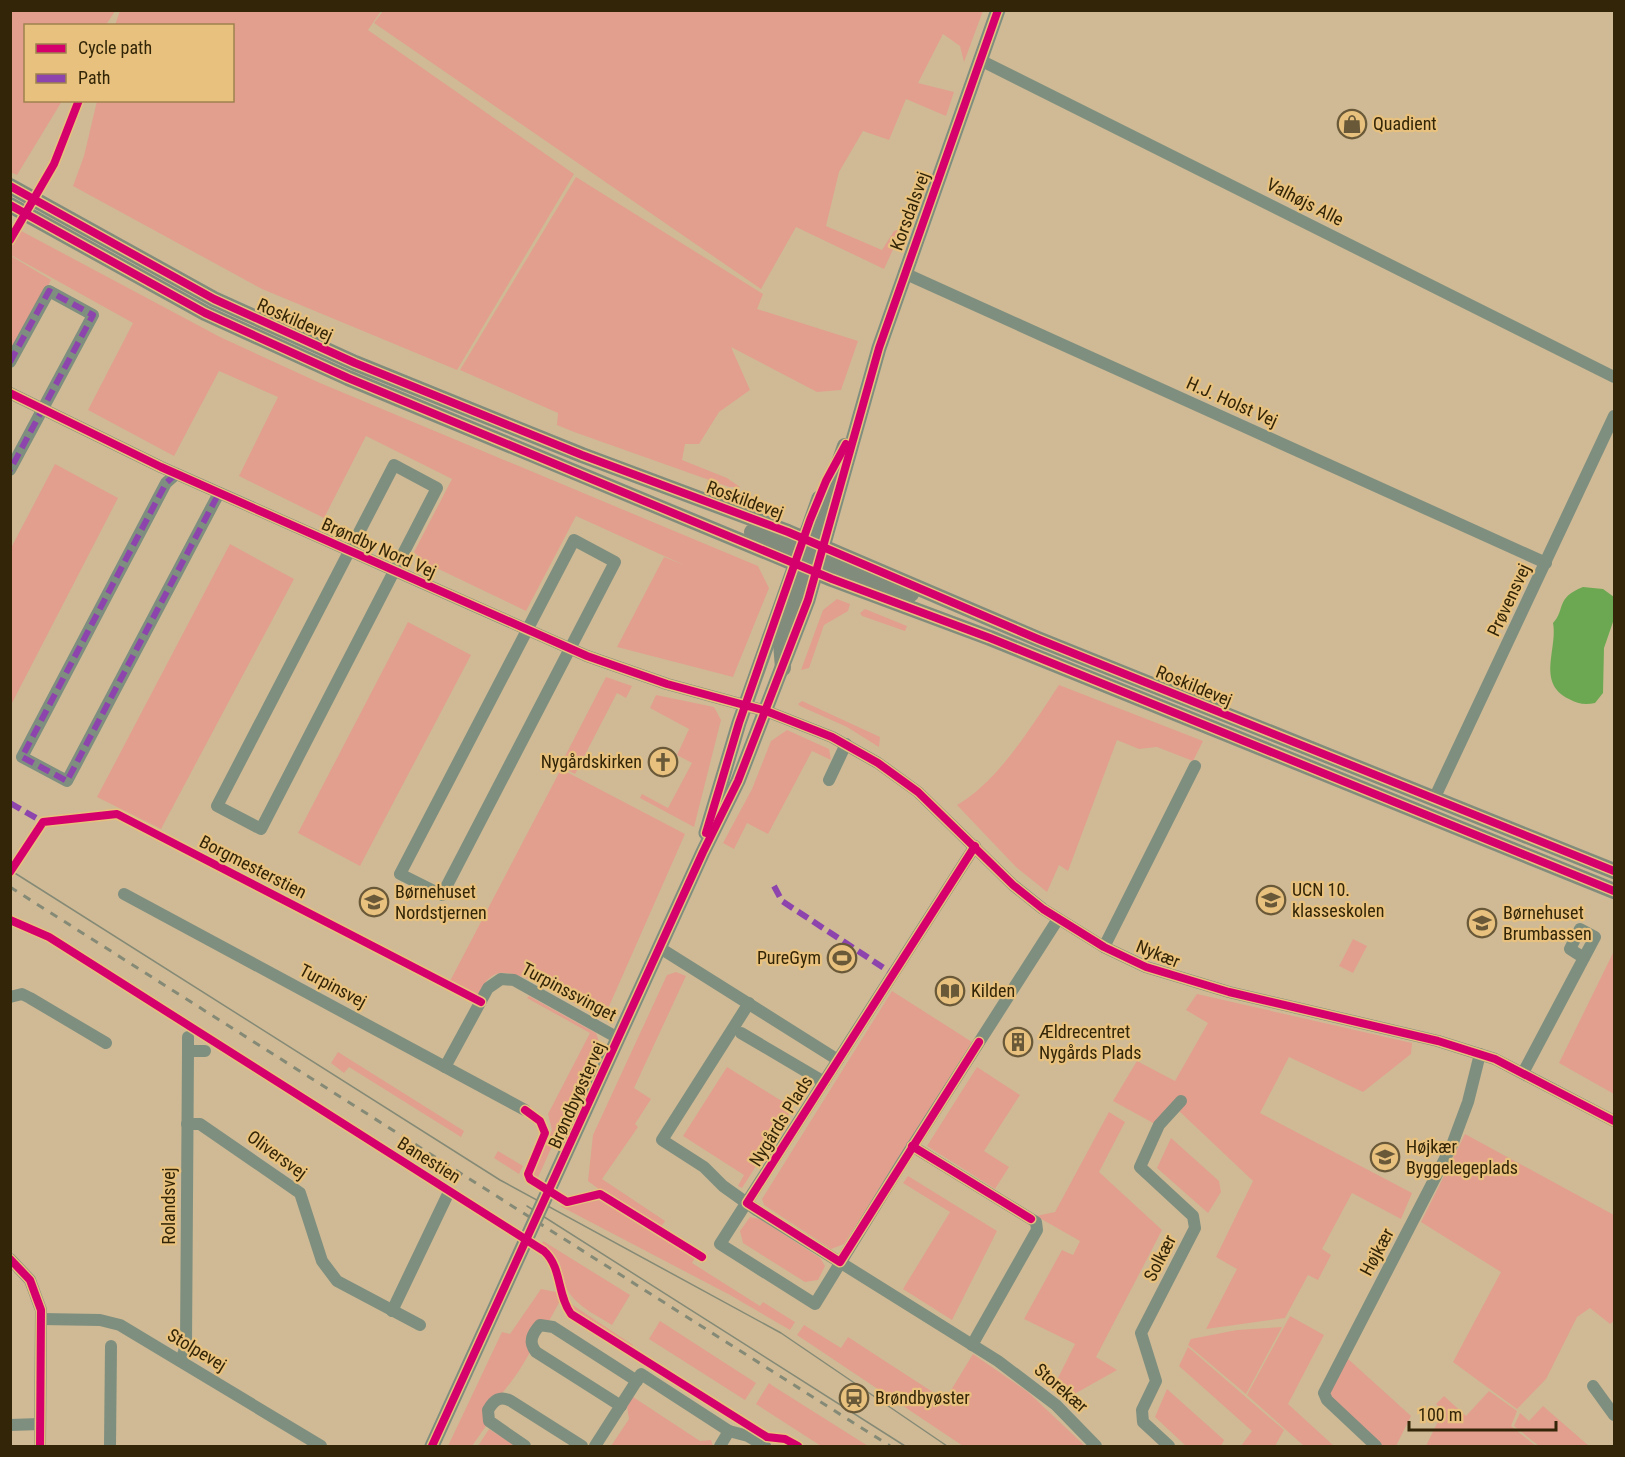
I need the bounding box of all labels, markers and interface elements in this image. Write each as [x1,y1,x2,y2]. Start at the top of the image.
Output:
legend [24,24,234,102]
text: Cycle path [78,37,152,58]
text: Path [78,67,111,88]
shop icon: Quadient [1336,108,1368,140]
place label: Quadient [1373,113,1437,134]
street label: Korsdalsvej [886,169,933,253]
street label: Valhøjs Alle [1263,173,1347,230]
street label: Roskildevej [254,294,336,346]
street label: H.J. Holst Vej [1183,372,1281,431]
street label: Roskildevej [704,476,787,523]
street label: Brøndby Nord Vej [319,513,440,582]
street label: Prøvensvej [1483,560,1534,639]
street label: Roskildevej [1153,661,1235,710]
church icon: Nygårdskirken [647,746,679,778]
place label: Nygårdskirken [541,751,642,772]
street label: Borgmesterstien [196,831,310,903]
place label: UCN 10. klasseskolen [1292,879,1384,921]
place label: Børnehuset Nordstjernen [395,881,487,923]
school or university icon: UCN 10. klasseskolen [1255,884,1287,916]
school or university icon: Børnehuset Nordstjernen [358,886,390,918]
place label: Børnehuset Brumbassen [1503,902,1592,944]
school or university icon: Børnehuset Brumbassen [1466,907,1498,939]
street label: Nykær [1133,935,1184,972]
sports icon: PureGym [826,942,858,974]
place label: PureGym [757,947,821,968]
street label: Turpinssvinget [518,958,620,1025]
street label: Turpinsvej [296,959,370,1012]
library icon: Kilden [934,975,966,1007]
place label: Kilden [971,980,1015,1001]
place label: Ældrecentret Nygårds Plads [1038,1021,1142,1063]
building icon: Ældrecentret Nygårds Plads [1002,1026,1034,1058]
street label: Brøndbyøstervej [544,1038,609,1152]
street label: Nygårds Plads [745,1072,817,1170]
street label: Oliversvej [243,1126,311,1183]
street label: Banestien [394,1132,465,1187]
place label: Højkær Byggelegeplads [1406,1136,1518,1178]
school or university icon: Højkær Byggelegeplads [1369,1141,1401,1173]
street label: Rolandsvej [158,1167,179,1245]
street label: Højkær [1355,1224,1398,1279]
street label: Solkær [1139,1231,1180,1284]
street label: Stolpevej [164,1324,230,1375]
street label: Storekær [1030,1359,1093,1417]
station icon: Brøndbyøster [838,1382,870,1414]
place label: Brøndbyøster [875,1387,970,1408]
scale bar [1409,1394,1556,1432]
text: 100 m [1418,1404,1462,1425]

